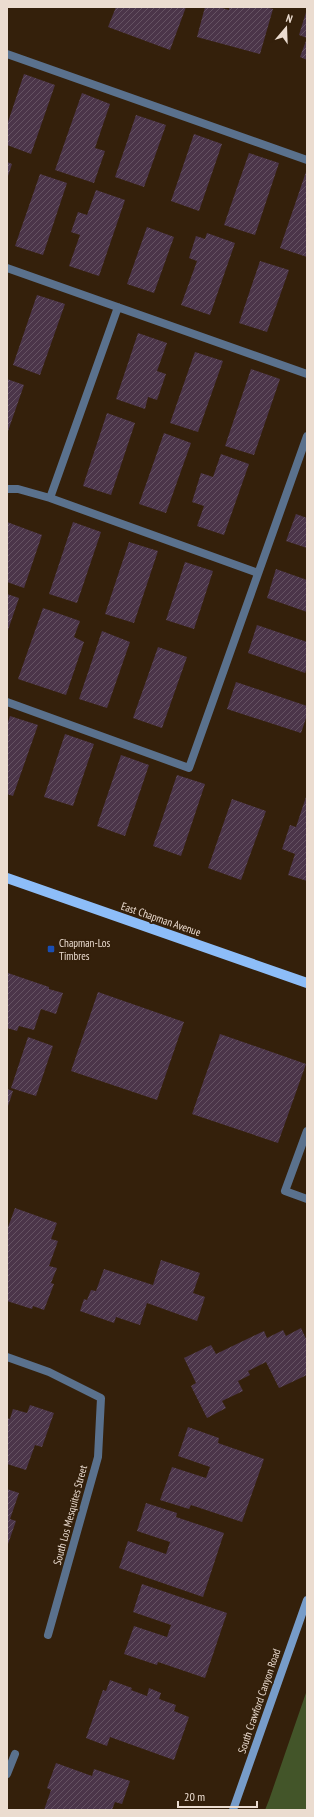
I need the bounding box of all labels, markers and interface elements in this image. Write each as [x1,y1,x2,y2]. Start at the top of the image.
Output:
north arrow [266,8,306,48]
text: N [284,11,294,26]
street label: East Chapman Avenue [119,899,203,939]
place label: Chapman-Los Timbres [59,936,110,963]
marker: Chapman-Los Timbres [46,944,56,954]
street label: South Los Mesquites Street [50,1464,90,1566]
street label: South Crawford Canyon Road [235,1647,284,1755]
scale bar [178,1783,257,1809]
text: 20 m [184,1789,205,1804]

